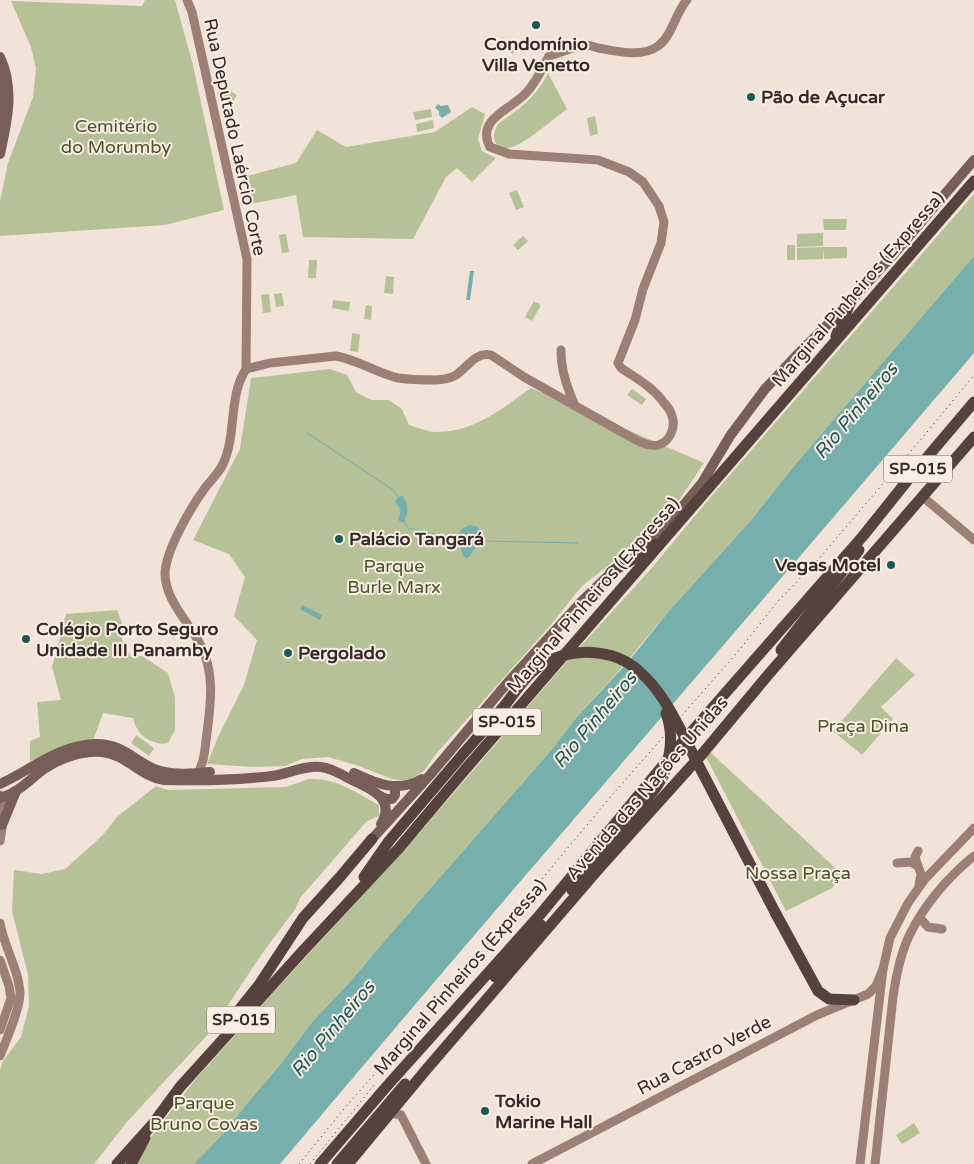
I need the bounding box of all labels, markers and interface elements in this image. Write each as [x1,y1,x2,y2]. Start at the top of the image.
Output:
street label: Rua Deputado Laércio Corte [199,16,271,258]
marker: Condomínio Villa Venetto [530,19,542,31]
place label: Condomínio Villa Venetto [482,33,590,76]
place label: Pão de Açucar [761,86,886,108]
marker: Pão de Açucar [745,91,757,103]
park label: Cemitério do Morumby [61,115,172,158]
street label: Marginal Pinheiros (Expressa) [767,187,949,391]
water label: Rio Pinheiros [810,357,904,463]
road number: SP-015 [884,456,952,482]
street label: Marginal Pinheiros (Expressa) [502,493,684,697]
place label: Palácio Tangará [349,528,484,550]
marker: Palácio Tangará [333,533,345,545]
place label: Vegas Motel [775,554,881,576]
park label: Parque Burle Marx [347,555,441,598]
marker: Vegas Motel [885,559,897,571]
place label: Colégio Porto Seguro Unidade III Panamby [36,618,219,661]
marker: Colégio Porto Seguro Unidade III Panamby [20,633,32,645]
place label: Pergolado [298,642,386,664]
marker: Pergolado [282,647,294,659]
water label: Rio Pinheiros [549,666,643,772]
street label: Avenida das Nações Unidas [561,692,733,884]
road number: SP-015 [473,709,541,736]
park label: Praça Dina [817,715,909,737]
park label: Nossa Praça [745,862,851,884]
street label: Marginal Pinheiros (Expressa) [369,875,551,1079]
water label: Rio Pinheiros [287,975,381,1081]
road number: SP-015 [207,1006,275,1034]
street label: Rua Castro Verde [633,1010,775,1100]
place label: Tokio Marine Hall [494,1090,592,1133]
park label: Parque Bruno Covas [150,1092,258,1135]
marker: Tokio Marine Hall [479,1105,491,1117]

